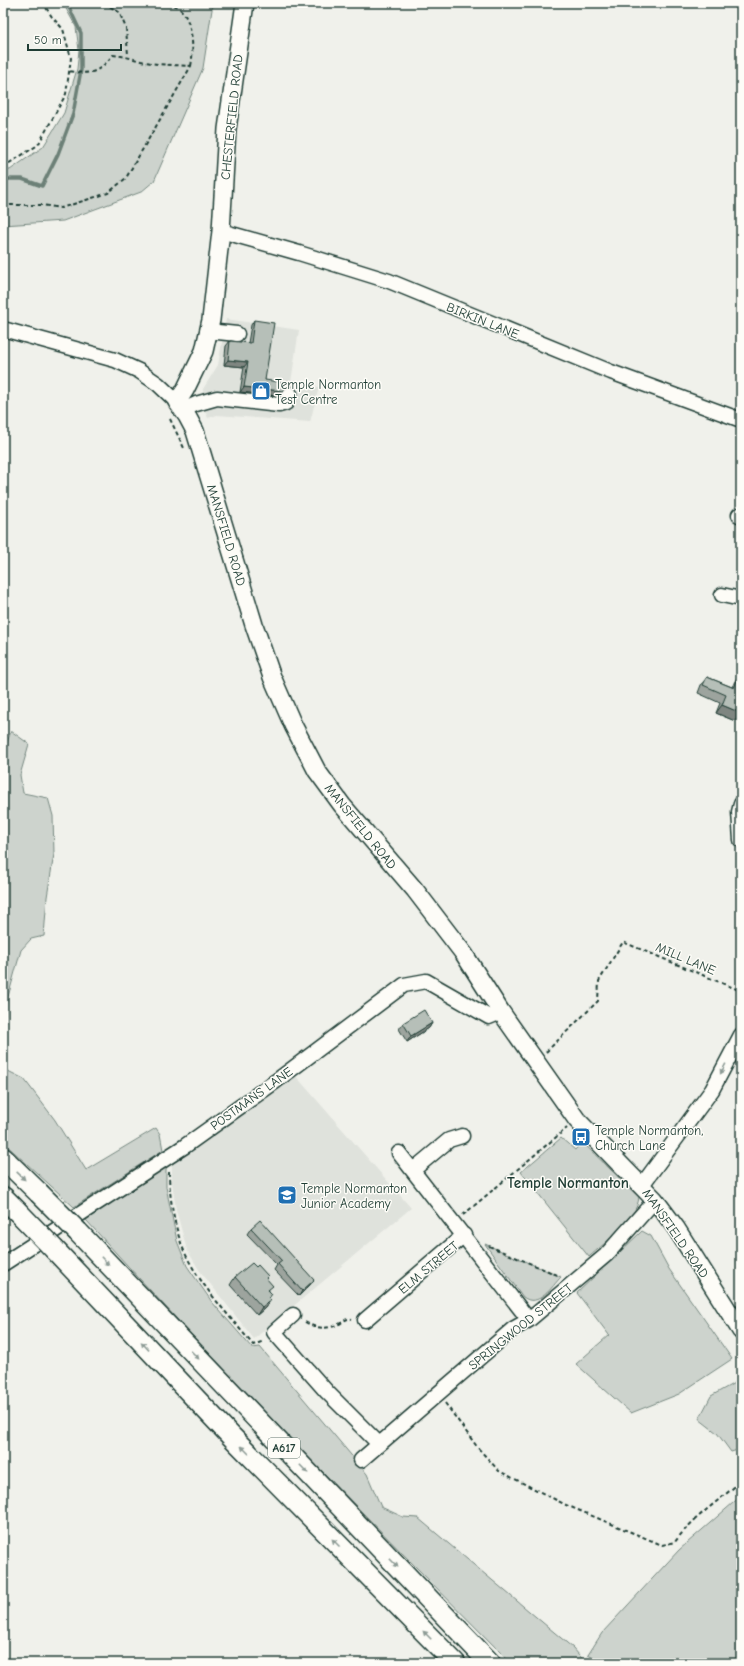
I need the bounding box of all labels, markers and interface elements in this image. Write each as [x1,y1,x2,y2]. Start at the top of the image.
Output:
scale bar [28,26,121,52]
text: 50 m [34,33,62,47]
street label: CHESTERFIELD ROAD [217,54,246,181]
street label: BIRKIN LANE [444,299,521,342]
place label: Temple Normanton Test Centre [275,377,381,407]
shop icon: Temple Normanton Test Centre [250,380,272,402]
street label: MANSFIELD ROAD [204,483,249,588]
street label: MANSFIELD ROAD [322,781,400,872]
street label: MILL LANE [654,939,718,978]
one-way arrow [719,1063,726,1075]
street label: POSTMANS LANE [207,1064,295,1133]
place label: Temple Normanton, Church Lane [595,1123,703,1153]
bus stop icon: Temple Normanton, Church Lane [570,1126,592,1148]
one-way arrow [16,1171,26,1181]
district label: Temple Normanton [507,1174,629,1192]
place label: Temple Normanton Junior Academy [301,1181,407,1211]
school or university icon: Temple Normanton Junior Academy [276,1184,298,1206]
street label: MANSFIELD ROAD [639,1186,712,1281]
street label: ELM STREET [395,1238,462,1297]
one-way arrow [100,1256,110,1266]
street label: SPRINGWOOD STREET [465,1280,575,1373]
one-way arrow [141,1341,150,1351]
one-way arrow [190,1350,199,1360]
road number: A617 [268,1438,300,1458]
one-way arrow [240,1445,250,1455]
one-way arrow [299,1464,309,1474]
one-way arrow [331,1538,341,1548]
one-way arrow [389,1558,399,1568]
one-way arrow [422,1630,432,1640]

